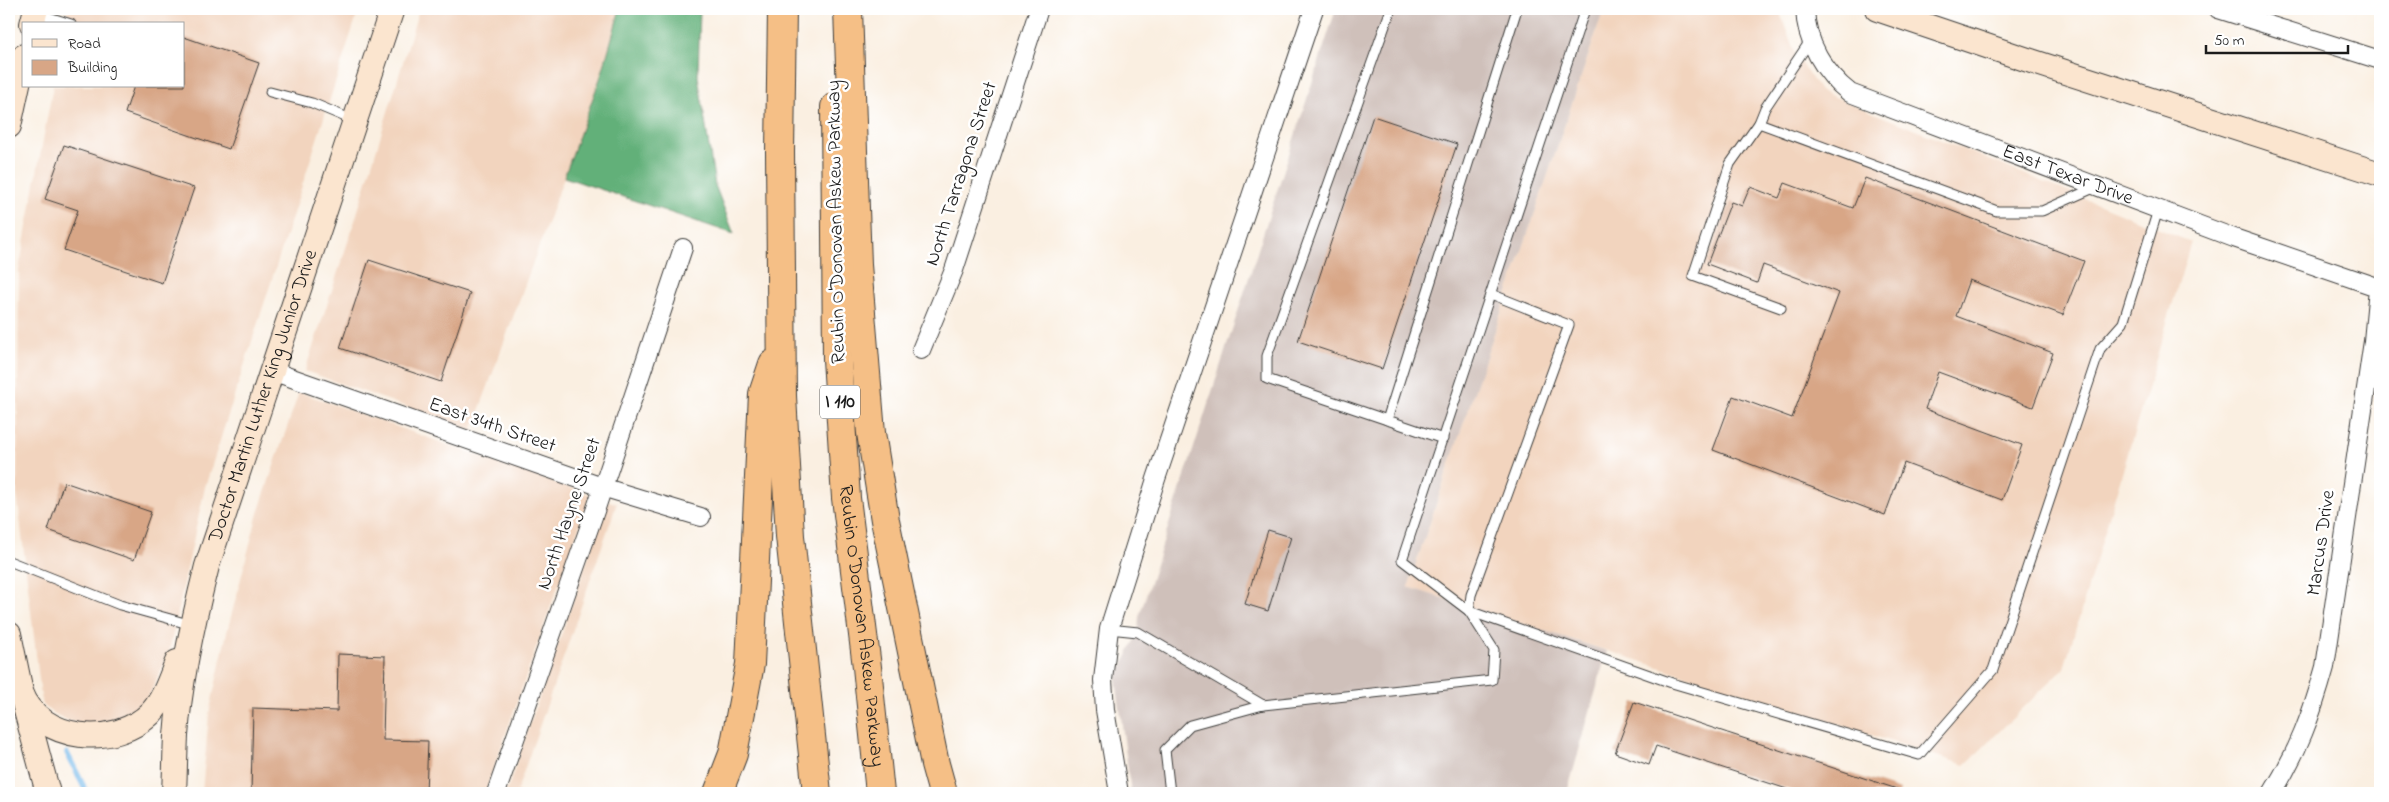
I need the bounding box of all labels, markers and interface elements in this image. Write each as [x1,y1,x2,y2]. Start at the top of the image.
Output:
legend [22,22,185,88]
scale bar [2206,22,2349,54]
text: 50 m [2214,30,2245,52]
text: Road [68,33,101,55]
text: Building [67,57,117,80]
street label: North Tarragona Street [919,78,1007,270]
street label: Reubin O'Donovan Askew Parkway [820,80,854,364]
street label: East Texar Drive [1998,137,2137,213]
street label: Doctor Martin Luther King Junior Drive [201,246,326,547]
road number: I 110 [820,386,860,418]
street label: East 34th Street [424,391,560,461]
street label: North Hayne Street [530,434,610,594]
street label: Reubin O'Donovan Askew Parkway [831,484,892,768]
street label: Marcus Drive [2300,488,2344,598]

